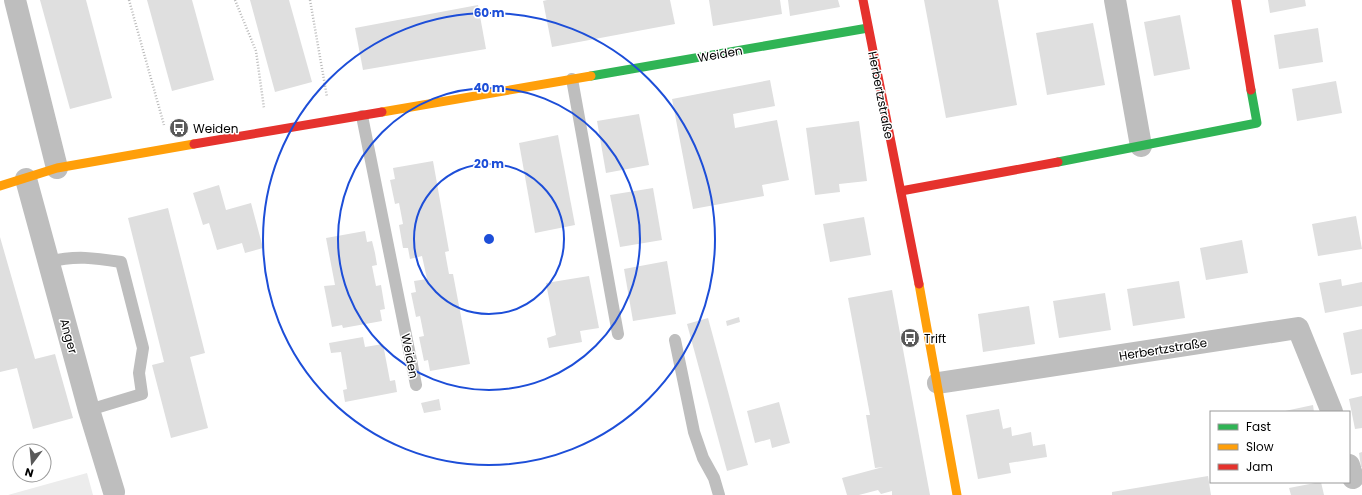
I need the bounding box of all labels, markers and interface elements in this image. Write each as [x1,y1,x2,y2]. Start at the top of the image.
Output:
text: 60 m [474,4,505,21]
street label: Weiden [696,42,744,66]
street label: Herbertzstraße [864,50,898,140]
text: 40 m [473,79,505,96]
bus stop icon: Weiden [168,117,190,139]
place label: Weiden [193,120,238,137]
text: 20 m [474,155,504,172]
centre of rings [482,232,496,246]
street label: Anger [56,317,82,356]
bus stop icon: Trift [899,327,921,349]
place label: Trift [924,330,946,347]
street label: Weiden [397,332,423,380]
street label: Herbertzstraße [1118,334,1208,364]
legend [1210,411,1350,483]
text: Fast [1246,418,1271,435]
text: Slow [1246,438,1274,455]
north arrow [12,443,52,483]
text: Jam [1246,458,1273,475]
text: N [23,464,35,481]

